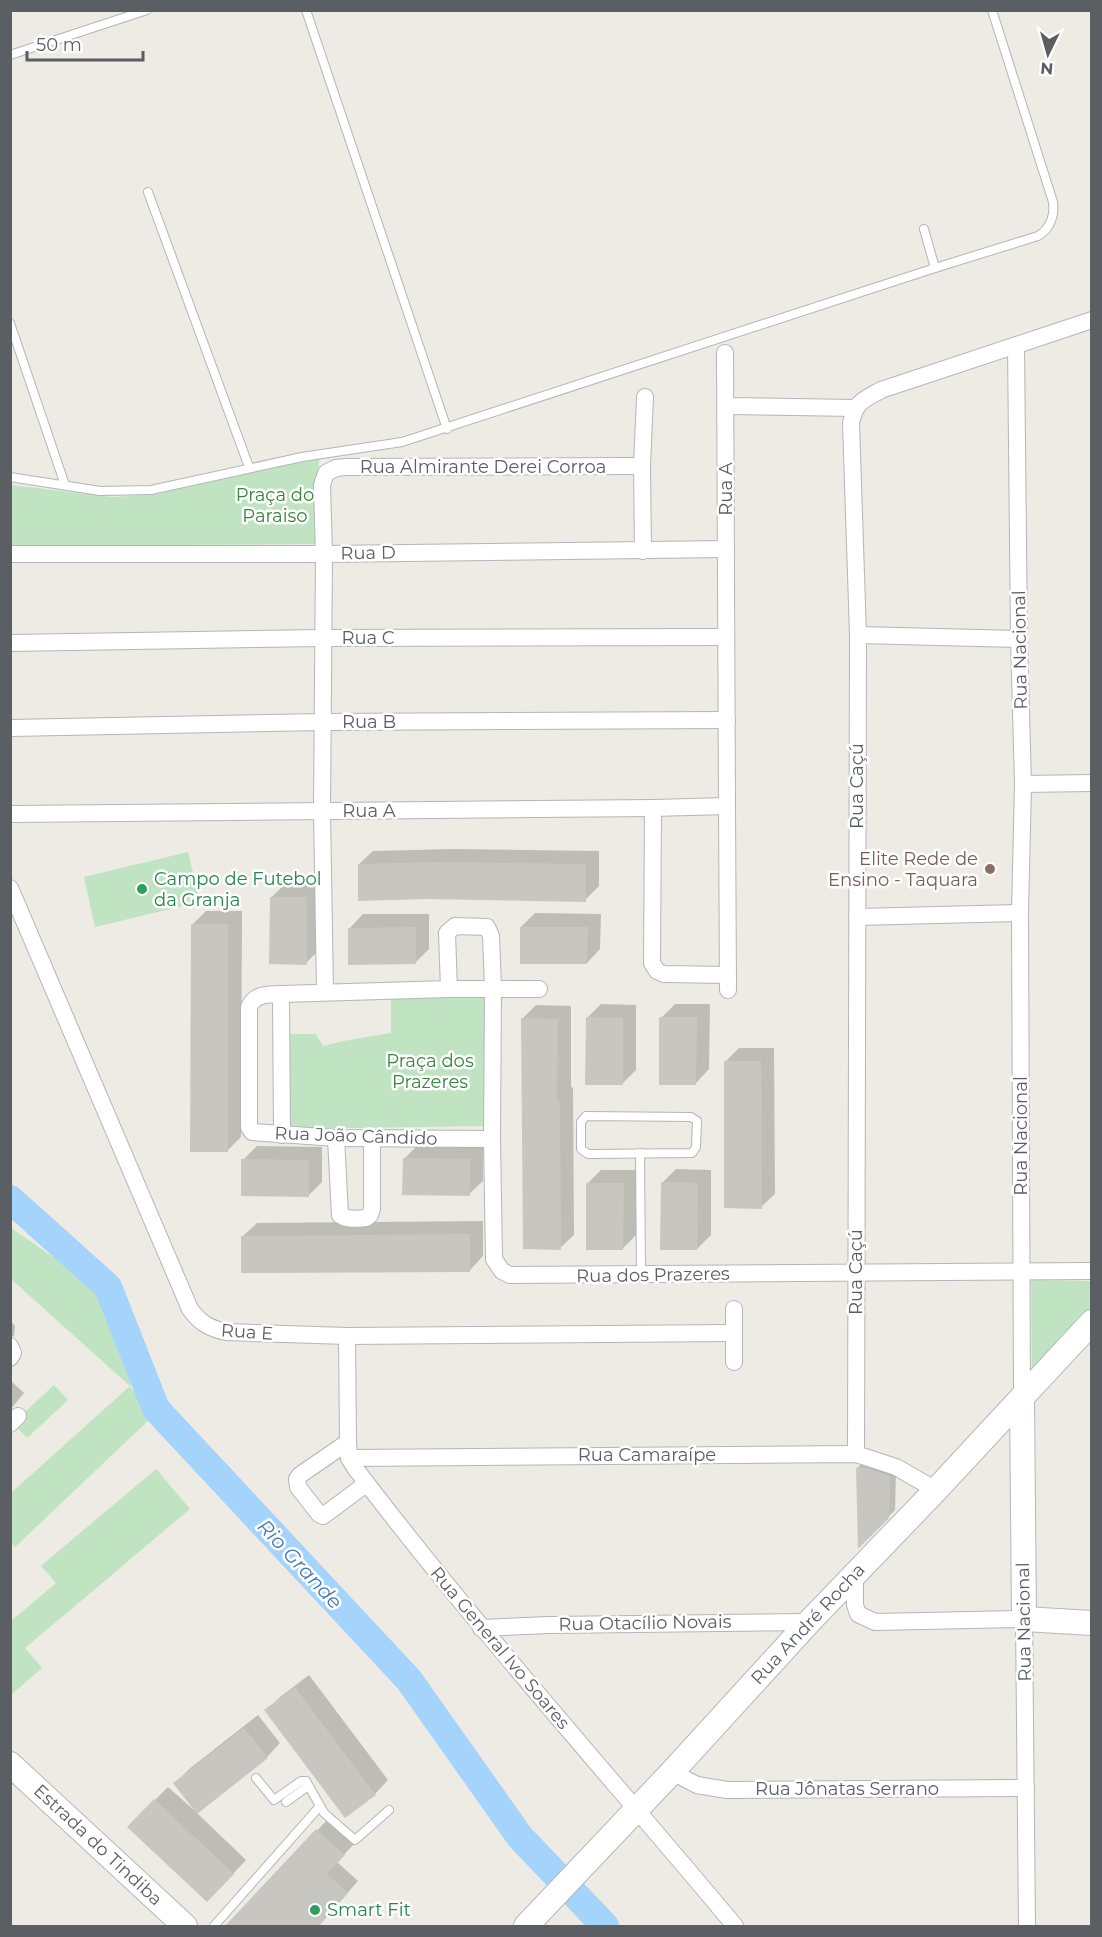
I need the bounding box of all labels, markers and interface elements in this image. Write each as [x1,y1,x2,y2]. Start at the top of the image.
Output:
scale bar [27,24,142,62]
north arrow [1018,24,1078,84]
text: 50 m [36,34,82,56]
text: N [1039,58,1054,78]
street label: Rua Almirante Derei Corroa [360,456,606,478]
street label: Rua A [715,462,737,516]
park label: Praça do Paraiso [236,484,314,527]
street label: Rua D [340,542,396,564]
street label: Rua Nacional [1008,590,1032,710]
street label: Rua C [341,627,395,649]
street label: Rua B [342,711,396,733]
street label: Rua Caçú [846,743,868,829]
street label: Rua A [342,800,396,822]
place label: Elite Rede de Ensino - Taquara [828,848,978,891]
marker: Elite Rede de Ensino - Taquara [983,862,997,876]
place label: Campo de Futebol da Granja [154,868,322,911]
marker: Campo de Futebol da Granja [135,882,149,896]
park label: Praça dos Prazeres [386,1050,474,1093]
street label: Rua Nacional [1010,1076,1032,1196]
street label: Rua João Cândido [274,1122,438,1150]
street label: Rua Caçú [845,1229,867,1315]
street label: Rua dos Prazeres [576,1263,730,1287]
street label: Rua E [220,1319,274,1345]
street label: Rua Camaraípe [578,1444,716,1466]
water label: Rio Grande [252,1514,348,1614]
street label: Rua André Rocha [746,1559,870,1689]
street label: Rua General Ivo Soares [426,1562,575,1734]
street label: Rua Nacional [1012,1562,1036,1682]
street label: Rua Otacílio Novais [558,1610,732,1636]
street label: Rua Jônatas Serrano [755,1778,939,1800]
street label: Estrada do Tindiba [29,1780,167,1910]
place label: Smart Fit [327,1899,411,1921]
marker: Smart Fit [308,1903,322,1917]

